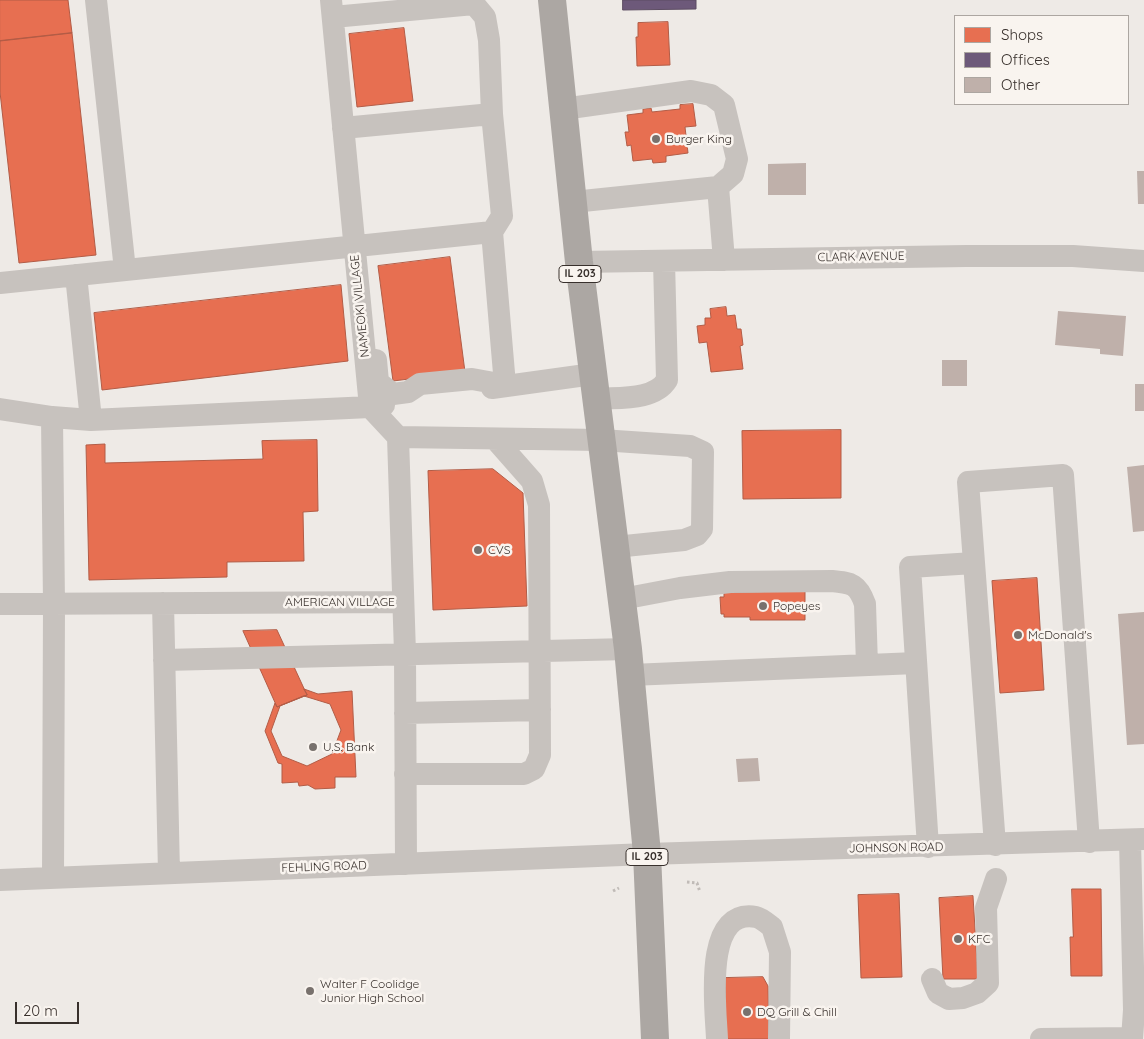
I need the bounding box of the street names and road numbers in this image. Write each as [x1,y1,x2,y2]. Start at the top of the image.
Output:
street label: CLARK AVENUE [817,249,905,265]
street label: NAMEOKI VILLAGE [347,254,373,358]
road number: IL 203 [559,266,601,282]
street label: AMERICAN VILLAGE [285,595,395,609]
street label: JOHNSON ROAD [848,840,944,856]
road number: IL 203 [626,849,668,866]
street label: FEHLING ROAD [281,858,367,876]

